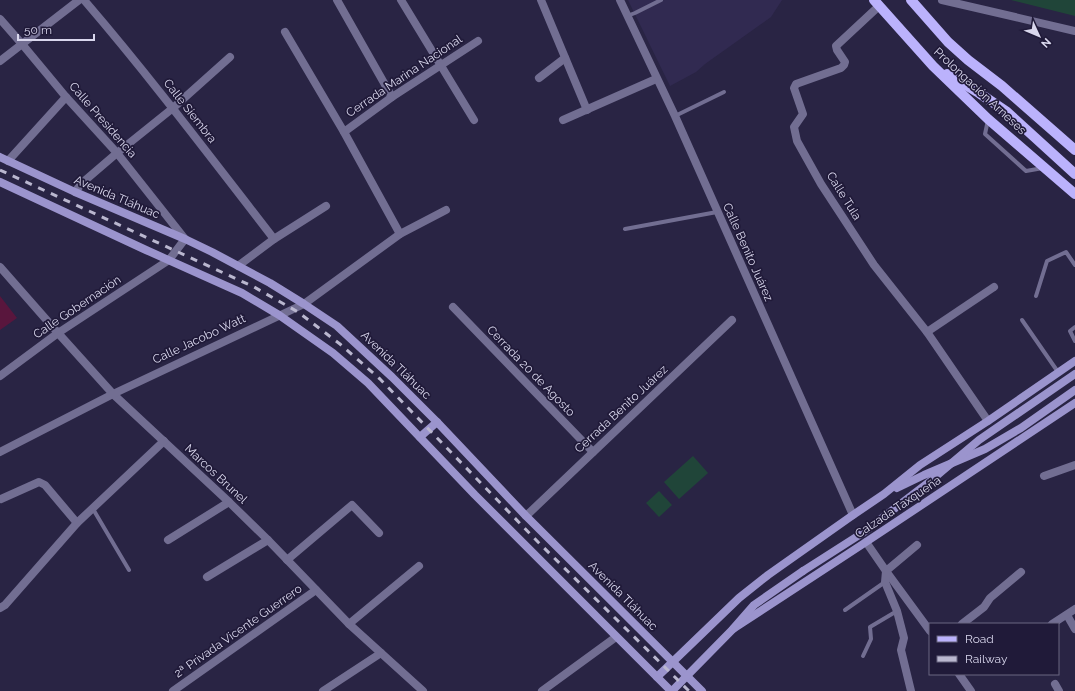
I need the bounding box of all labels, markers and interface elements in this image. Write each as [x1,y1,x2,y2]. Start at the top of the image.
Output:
scale bar [18,16,94,42]
north arrow [1019,16,1059,56]
text: 50 m [24,23,52,37]
street label: Cerrada Marina Nacional [343,32,465,120]
text: N [1038,35,1053,50]
street label: Prolongación Arneses [931,45,1029,138]
street label: Calle Siembra [161,76,219,146]
street label: Calle Presidencia [66,79,140,161]
street label: Calle Tula [824,169,864,223]
street label: Avenida Tláhuac [72,173,162,222]
street label: Calle Benito Juárez [720,201,776,303]
street label: Calle Gobernación [31,272,123,342]
street label: Calle Jacobo Watt [150,311,248,367]
street label: Cerrada 20 de Agosto [484,323,578,419]
street label: Avenida Tláhuac [358,328,434,402]
street label: Cerrada Benito Juárez [572,362,670,456]
street label: Marcos Brunel [182,442,251,507]
street label: Calzada Taxqueña [852,473,944,541]
street label: Avenida Tláhuac [586,559,661,634]
street label: 2ª Privada Vicente Guerrero [171,581,305,681]
legend [929,623,1059,675]
text: Road [965,632,994,646]
text: Railway [965,652,1008,666]

